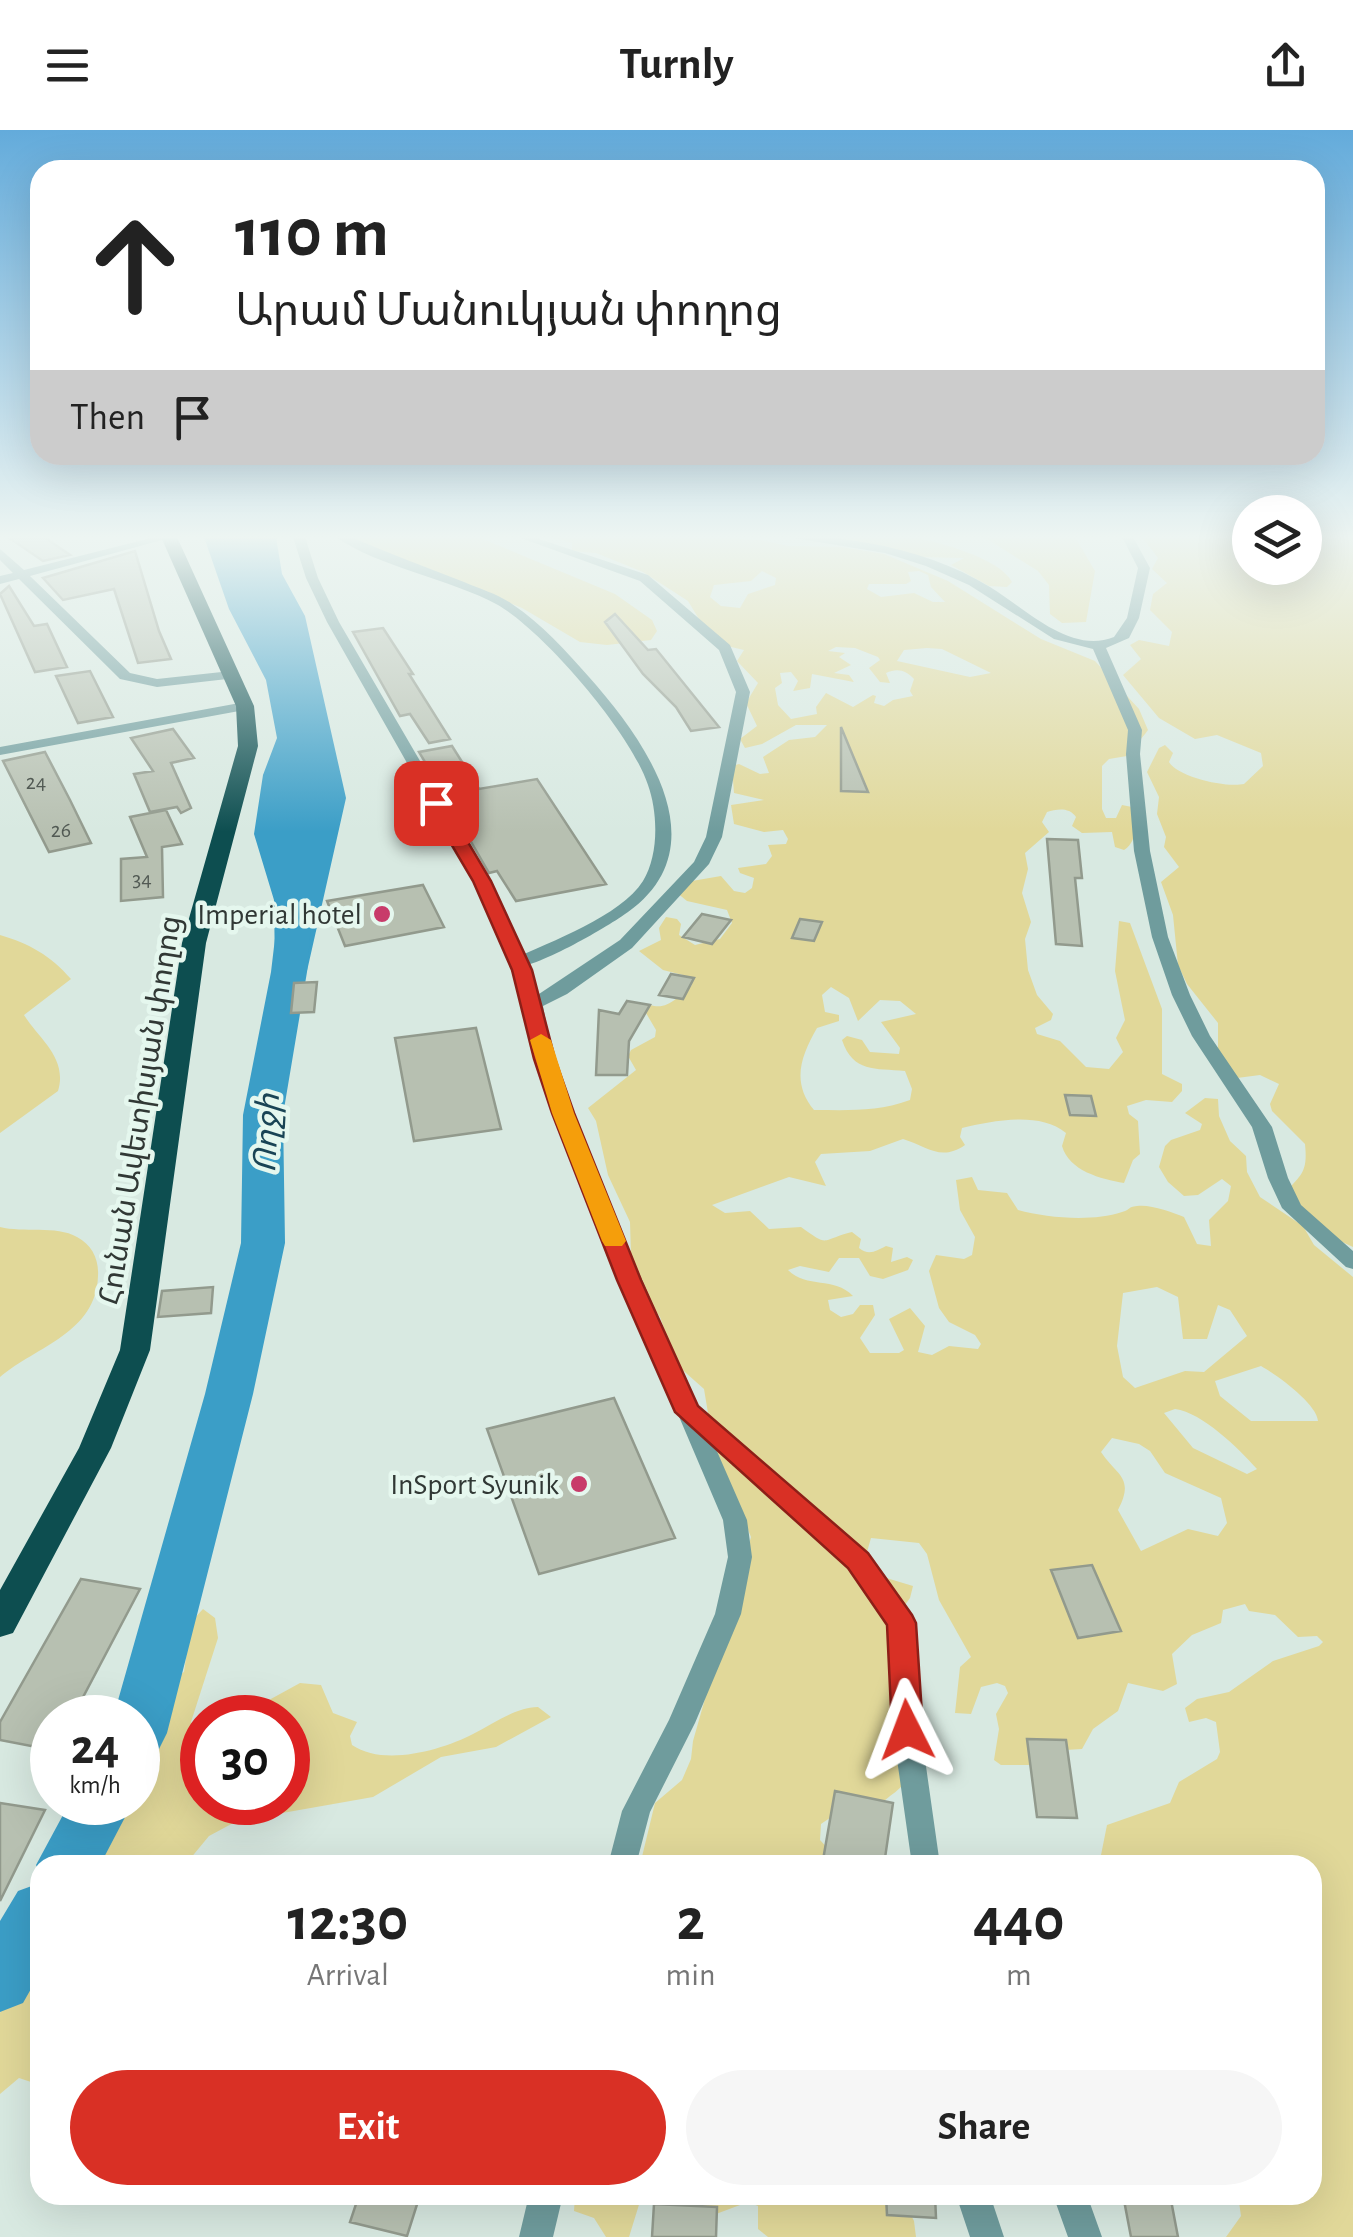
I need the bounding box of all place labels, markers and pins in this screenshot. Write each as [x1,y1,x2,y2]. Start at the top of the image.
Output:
pin [394,761,479,846]
place label: Imperial hotel [197,900,362,930]
marker: Imperial hotel [371,903,393,925]
place label: InSport Syunik [390,1470,559,1500]
marker: InSport Syunik [568,1473,590,1495]

